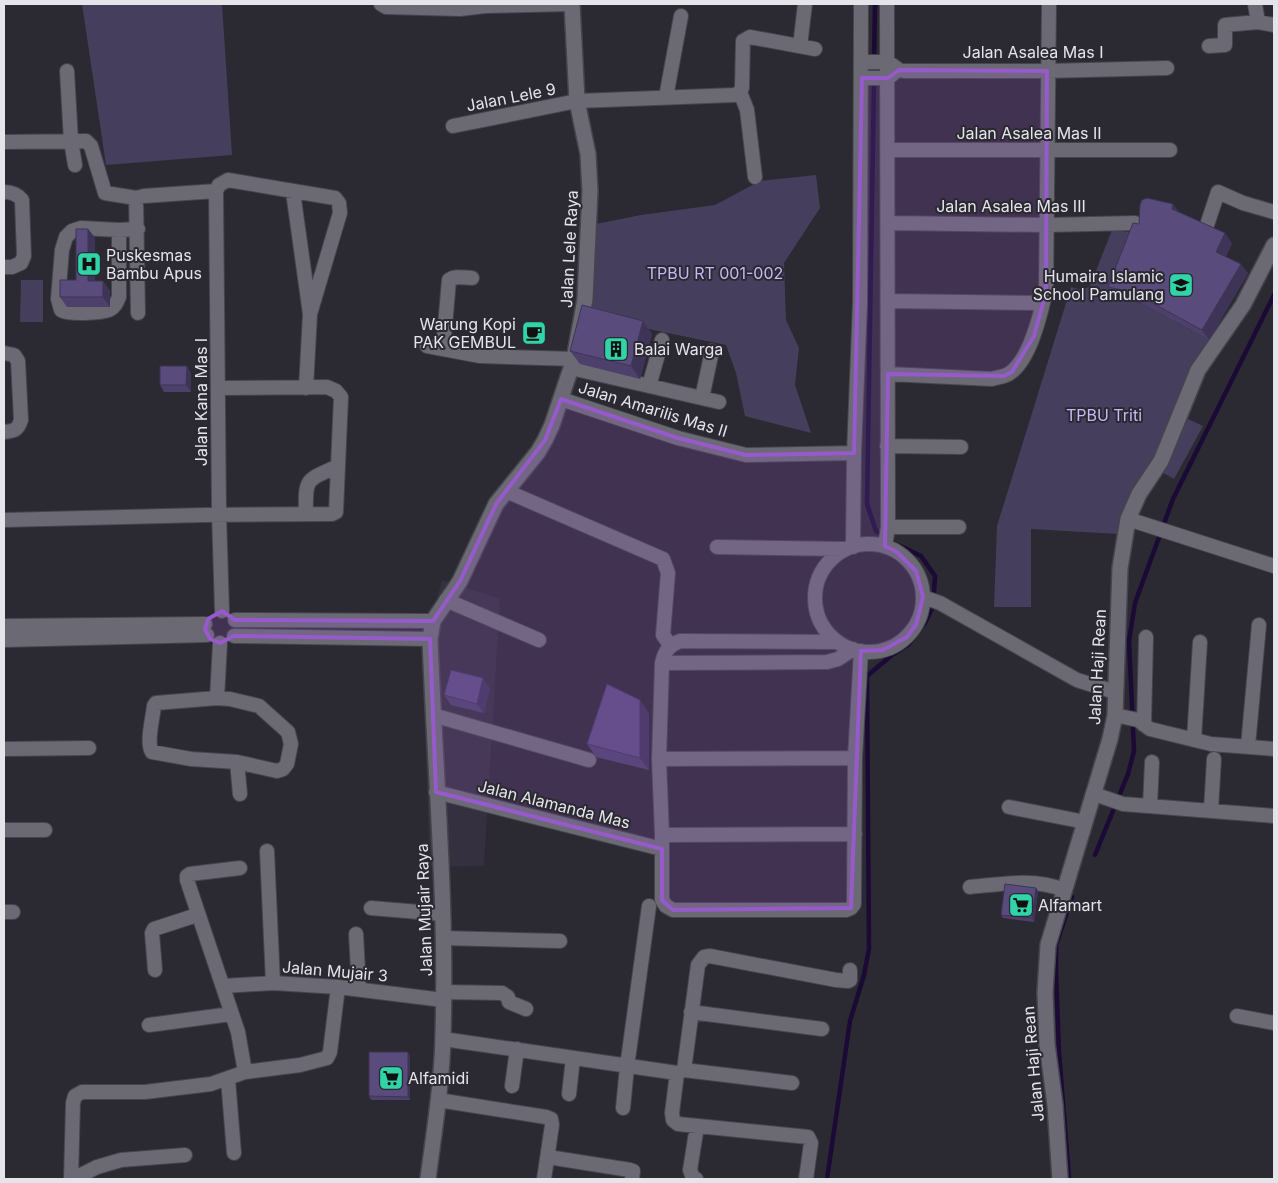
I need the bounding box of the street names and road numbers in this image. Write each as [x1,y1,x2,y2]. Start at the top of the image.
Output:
street label: Jalan Asalea Mas I [963,42,1103,62]
street label: Jalan Lele 9 [464,79,558,115]
street label: Jalan Asalea Mas II [956,123,1102,143]
street label: Jalan Lele Raya [556,190,582,308]
street label: Jalan Asalea Mas III [936,196,1086,216]
street label: Jalan Kana Mas I [191,338,211,466]
street label: Jalan Amarilis Mas II [576,377,730,441]
street label: Jalan Haji Rean [1084,609,1110,725]
street label: Jalan Alamanda Mas [476,775,632,833]
street label: Jalan Mujair Raya [412,843,436,977]
street label: Jalan Mujair 3 [281,956,389,986]
street label: Jalan Haji Rean [1018,1005,1048,1123]

